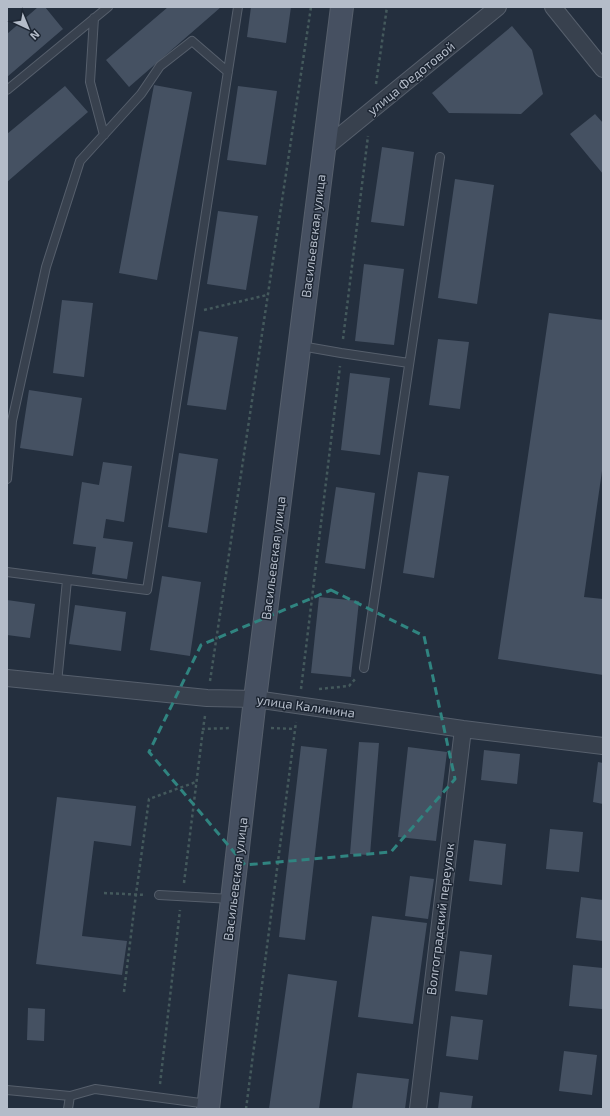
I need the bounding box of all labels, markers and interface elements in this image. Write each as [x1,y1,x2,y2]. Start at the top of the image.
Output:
north arrow [8,8,48,48]
text: N [28,28,43,43]
street label: улица Федотовой [364,38,458,118]
street label: Васильевская улица [297,173,329,299]
street label: Васильевская улица [257,495,289,621]
street label: улица Калинина [256,691,356,721]
street label: Васильевская улица [219,816,251,942]
street label: Волгоградский переулок [423,842,457,996]

